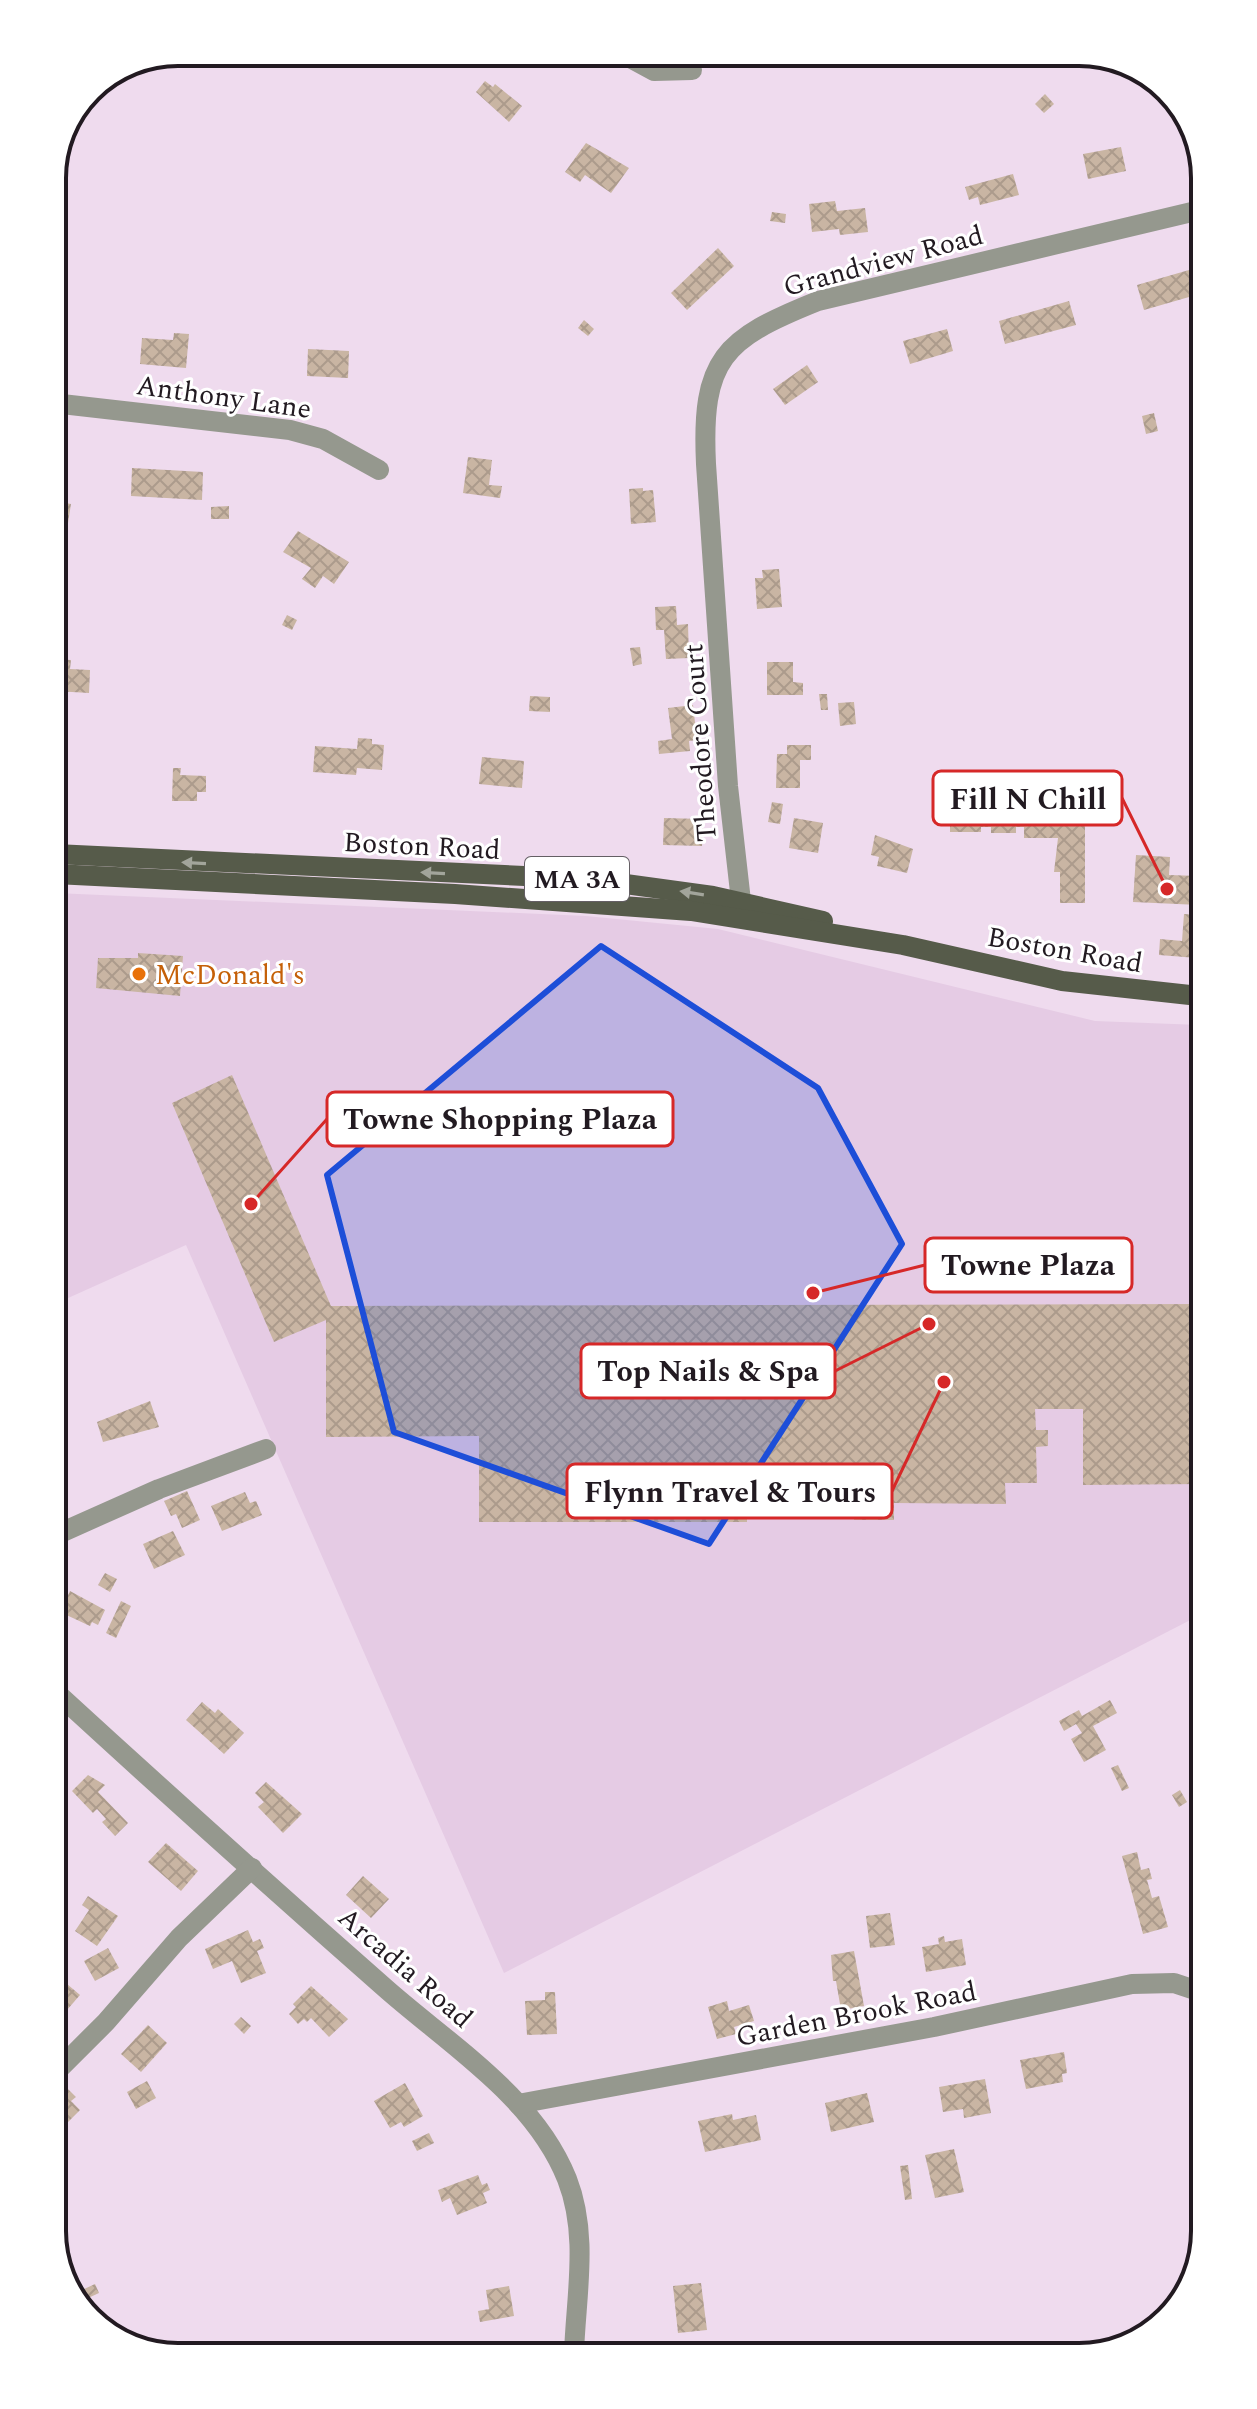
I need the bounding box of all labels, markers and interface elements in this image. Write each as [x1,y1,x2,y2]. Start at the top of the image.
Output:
street label: Grandview Road [779,214,988,309]
street label: Anthony Lane [133,364,314,431]
street label: Theodore Court [672,642,729,843]
callout: Fill N Chill [933,771,1122,825]
text: Fill N Chill [949,777,1107,823]
street label: Boston Road [342,821,501,872]
one-way arrow [181,856,206,869]
road number: MA 3A [525,857,629,901]
one-way arrow [420,866,445,879]
one-way arrow [679,886,704,898]
street label: Boston Road [984,916,1146,985]
place label: McDonald's [155,954,305,997]
marker: McDonald's [130,965,148,983]
callout: Towne Shopping Plaza [327,1092,673,1146]
text: Towne Shopping Plaza [343,1097,658,1143]
callout: Towne Plaza [925,1238,1132,1292]
text: Towne Plaza [941,1243,1116,1289]
callout: Top Nails & Spa [581,1344,835,1398]
text: Top Nails & Spa [597,1349,819,1395]
callout: Flynn Travel & Tours [567,1464,892,1518]
text: Flynn Travel & Tours [584,1470,876,1516]
street label: Arcadia Road [328,1897,482,2039]
street label: Garden Brook Road [732,1970,980,2059]

